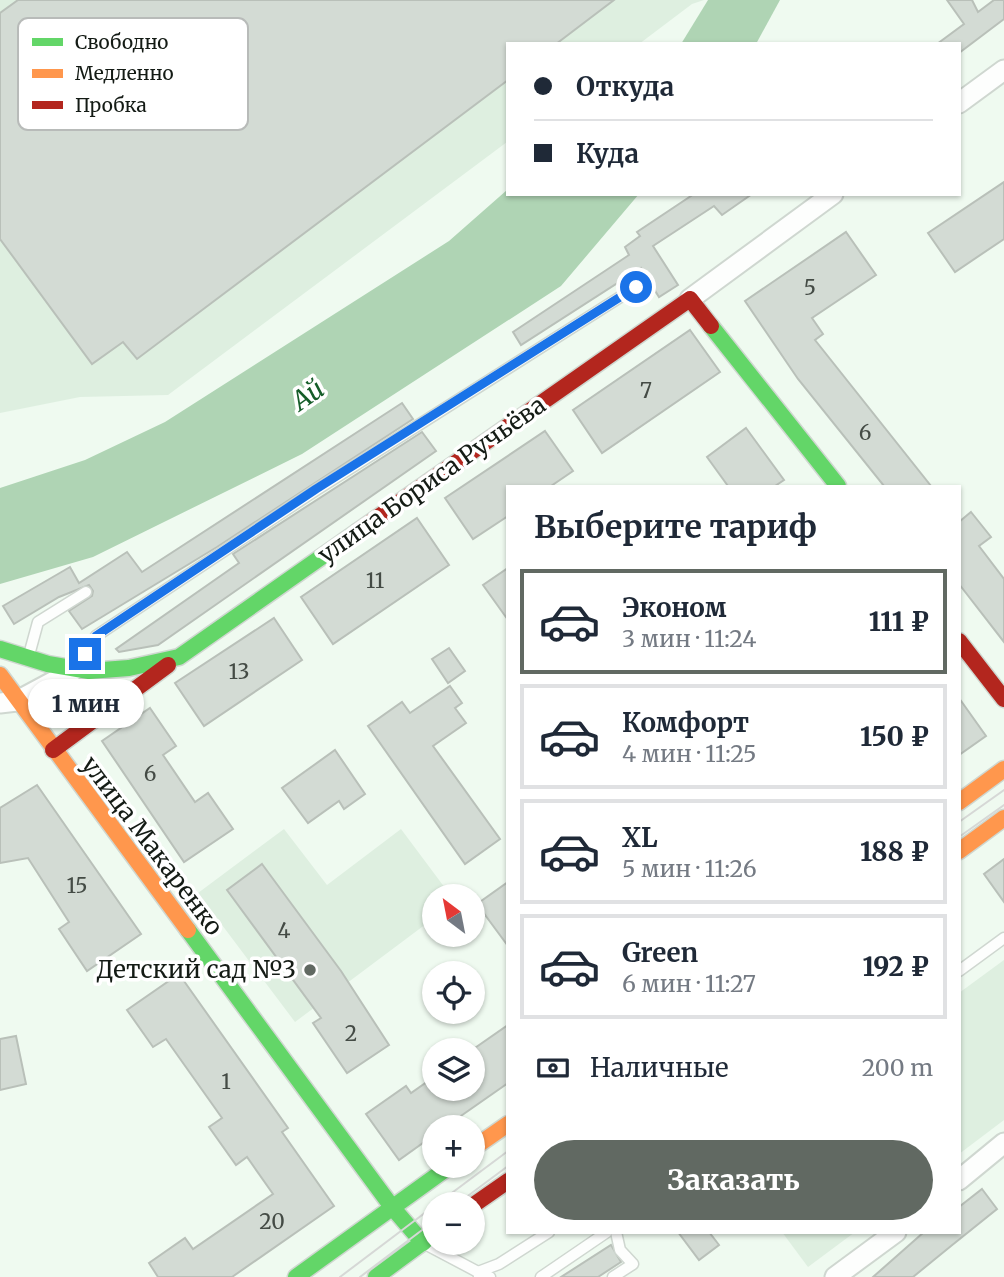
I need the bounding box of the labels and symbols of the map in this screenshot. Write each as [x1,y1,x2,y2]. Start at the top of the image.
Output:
legend [18,18,248,130]
text: Свободно [75,30,168,54]
text: Медленно [75,61,174,85]
text: Пробка [75,93,147,117]
route start [620,271,652,303]
house number: 5 [804,274,816,301]
water label: Ай [283,372,330,419]
house number: 7 [640,377,652,404]
street label: улица Бориса Ручьёва [312,389,552,570]
house number: 6 [859,419,871,446]
house number: 11 [366,567,384,594]
route end [69,638,101,670]
house number: 13 [229,658,249,685]
callout: 1 мин [27,678,143,728]
street label: улица Макаренко [75,750,230,942]
house number: 6 [144,760,156,787]
house number: 15 [66,872,88,899]
north arrow [422,884,485,947]
house number: 4 [278,917,291,944]
place label: Детский сад №3 [97,954,296,985]
marker: Детский сад №3 [302,962,318,978]
house number: 2 [345,1020,357,1047]
house number: 1 [221,1068,231,1095]
house number: 20 [259,1208,285,1235]

